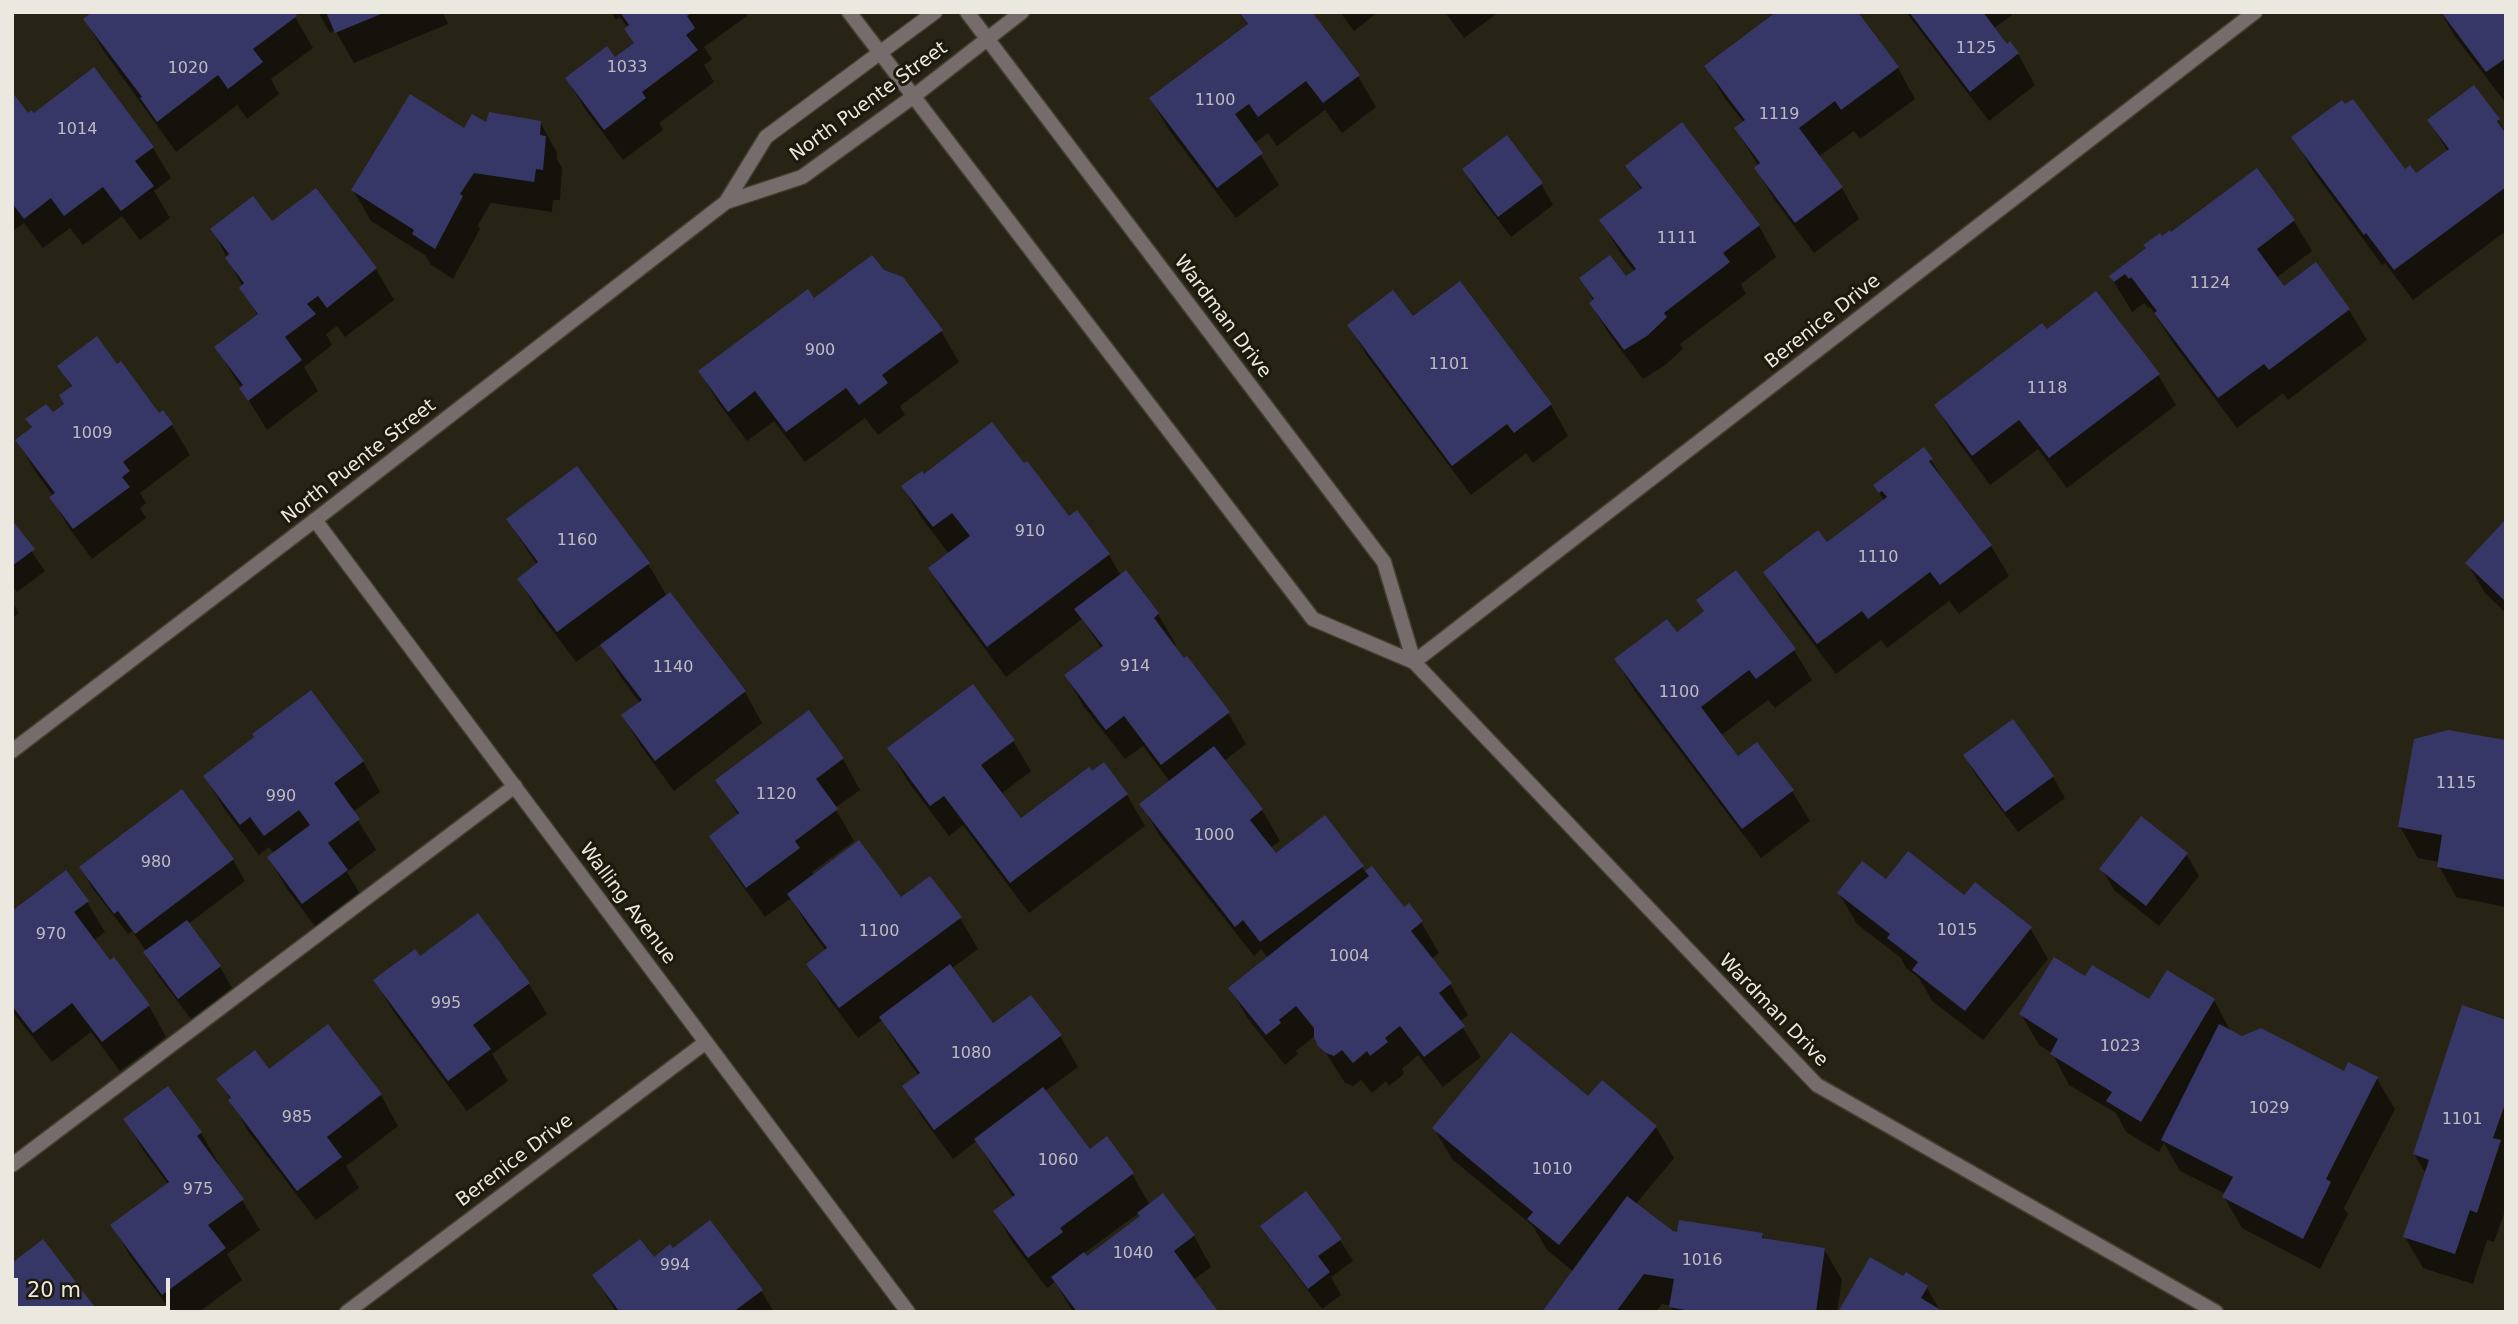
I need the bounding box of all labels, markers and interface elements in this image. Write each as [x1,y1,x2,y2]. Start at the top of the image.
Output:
street label: North Puente Street [786,37,952,167]
house number: 1125 [1956,39,1996,59]
house number: 1033 [607,58,647,78]
house number: 1020 [168,59,208,79]
house number: 1100 [1195,91,1235,111]
house number: 1119 [1759,105,1799,125]
house number: 1014 [57,120,97,140]
house number: 1111 [1657,229,1697,249]
street label: Wardman Drive [1168,251,1276,383]
street label: Berenice Drive [1761,270,1885,374]
house number: 1124 [2190,274,2230,294]
house number: 900 [805,341,835,361]
house number: 1101 [1429,355,1469,375]
house number: 1118 [2027,379,2067,399]
street label: North Puente Street [278,395,440,529]
house number: 1009 [72,424,112,444]
house number: 910 [1015,522,1045,542]
house number: 1160 [557,531,597,551]
house number: 1110 [1858,548,1898,568]
house number: 914 [1120,657,1150,677]
house number: 1140 [653,658,693,678]
house number: 1100 [1659,683,1699,703]
house number: 1115 [2436,774,2476,794]
house number: 1120 [756,785,796,805]
house number: 990 [266,787,296,807]
house number: 1000 [1194,826,1234,846]
street label: Walling Avenue [574,839,680,969]
house number: 980 [141,853,171,873]
house number: 1015 [1937,921,1977,941]
house number: 1100 [859,922,899,942]
house number: 970 [36,925,66,945]
house number: 1004 [1329,947,1369,967]
street label: Wardman Drive [1714,950,1832,1072]
house number: 995 [431,994,461,1014]
house number: 1023 [2100,1037,2140,1057]
house number: 1080 [951,1044,991,1064]
house number: 1029 [2249,1099,2289,1119]
house number: 985 [282,1108,312,1128]
street label: Berenice Drive [452,1110,578,1212]
house number: 1101 [2442,1110,2482,1130]
house number: 1060 [1038,1151,1078,1171]
house number: 1010 [1532,1160,1572,1180]
house number: 975 [183,1180,213,1200]
house number: 1040 [1113,1244,1153,1264]
house number: 1016 [1682,1251,1722,1271]
house number: 994 [660,1256,690,1276]
scale bar [18,1264,173,1308]
text: 20 m [27,1278,81,1302]

